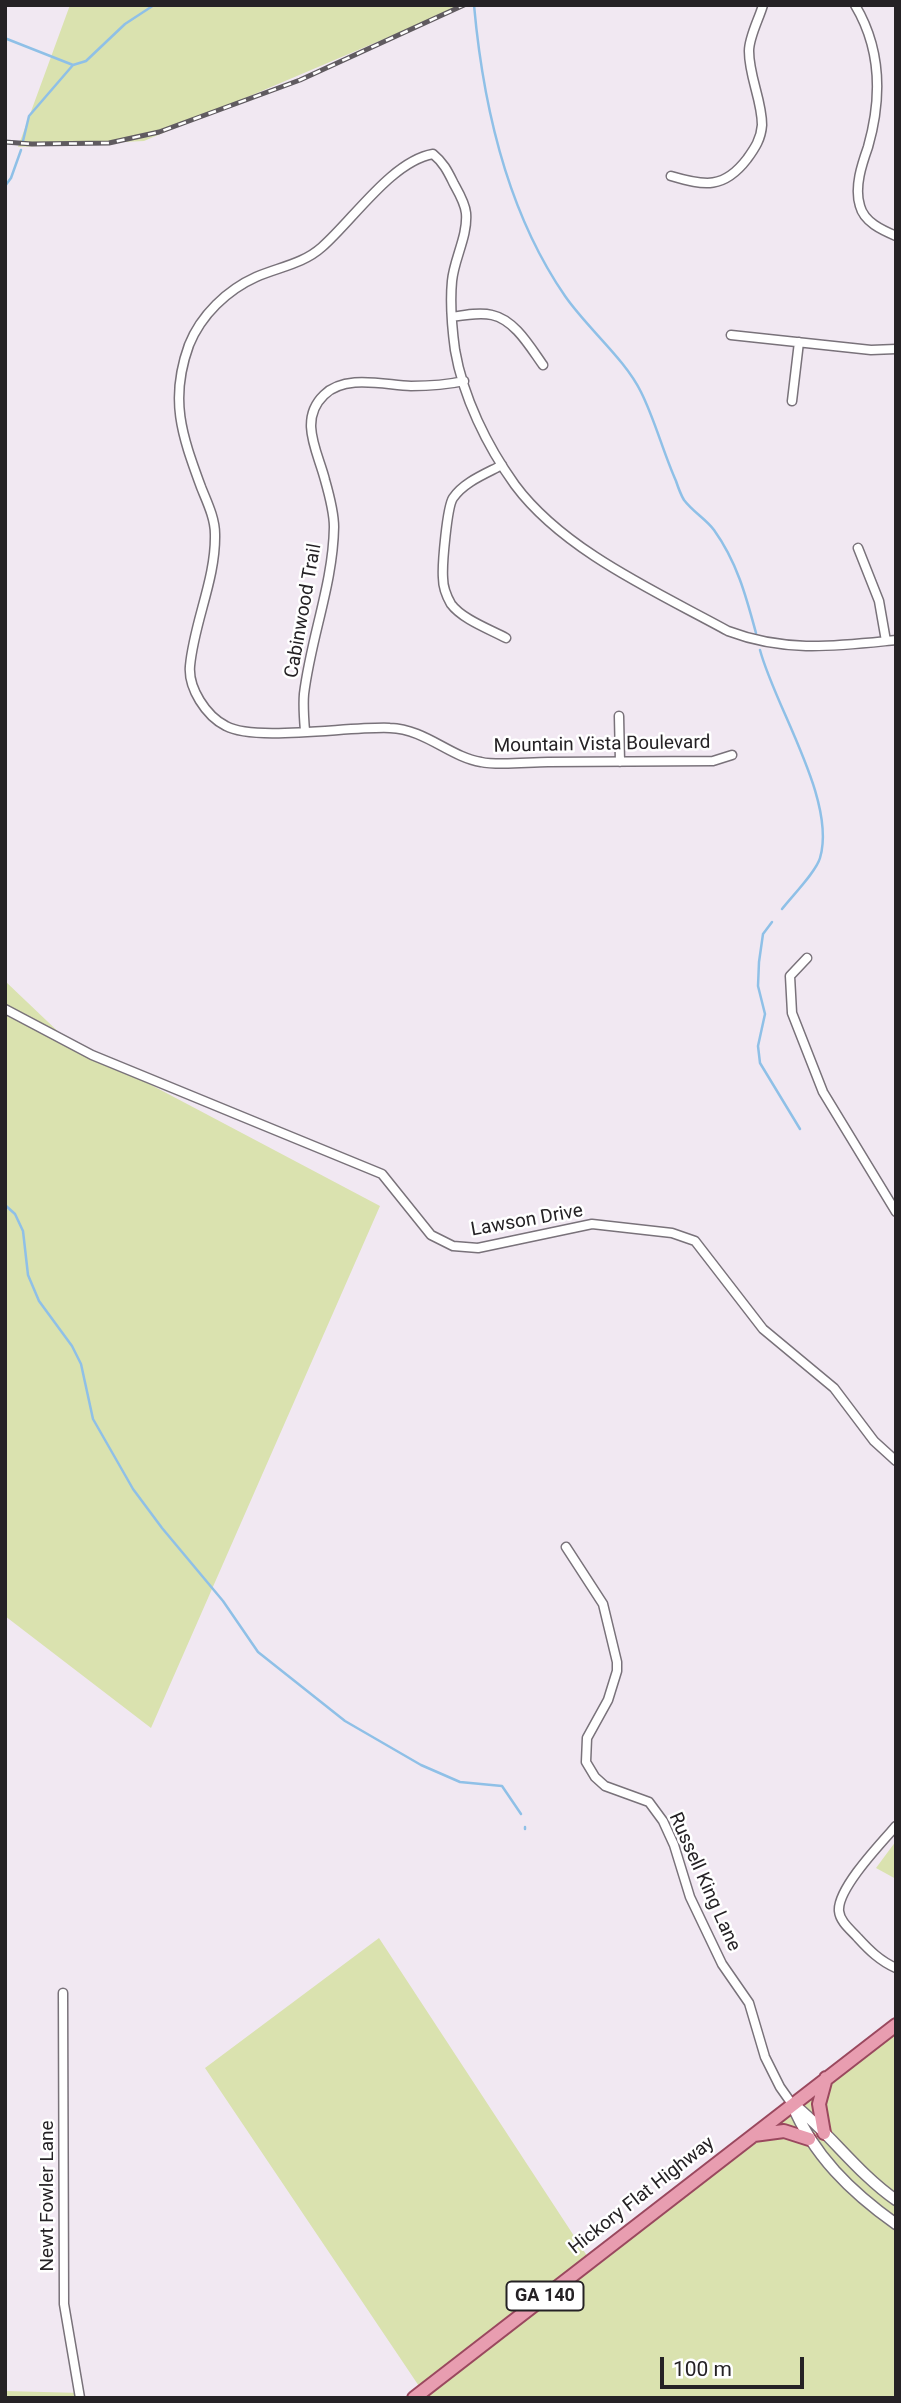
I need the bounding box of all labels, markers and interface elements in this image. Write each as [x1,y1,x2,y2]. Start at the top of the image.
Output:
street label: Cabinwood Trail [281,542,327,680]
street label: Mountain Vista Boulevard [493,732,711,758]
street label: Lawson Drive [469,1200,585,1242]
street label: Russell King Lane [663,1809,745,1955]
street label: Newt Fowler Lane [37,2120,59,2272]
street label: Hickory Flat Highway [565,2132,719,2260]
road number: GA 140 [506,2282,584,2310]
scale bar [663,2344,806,2388]
text: 100 m [673,2357,732,2381]

